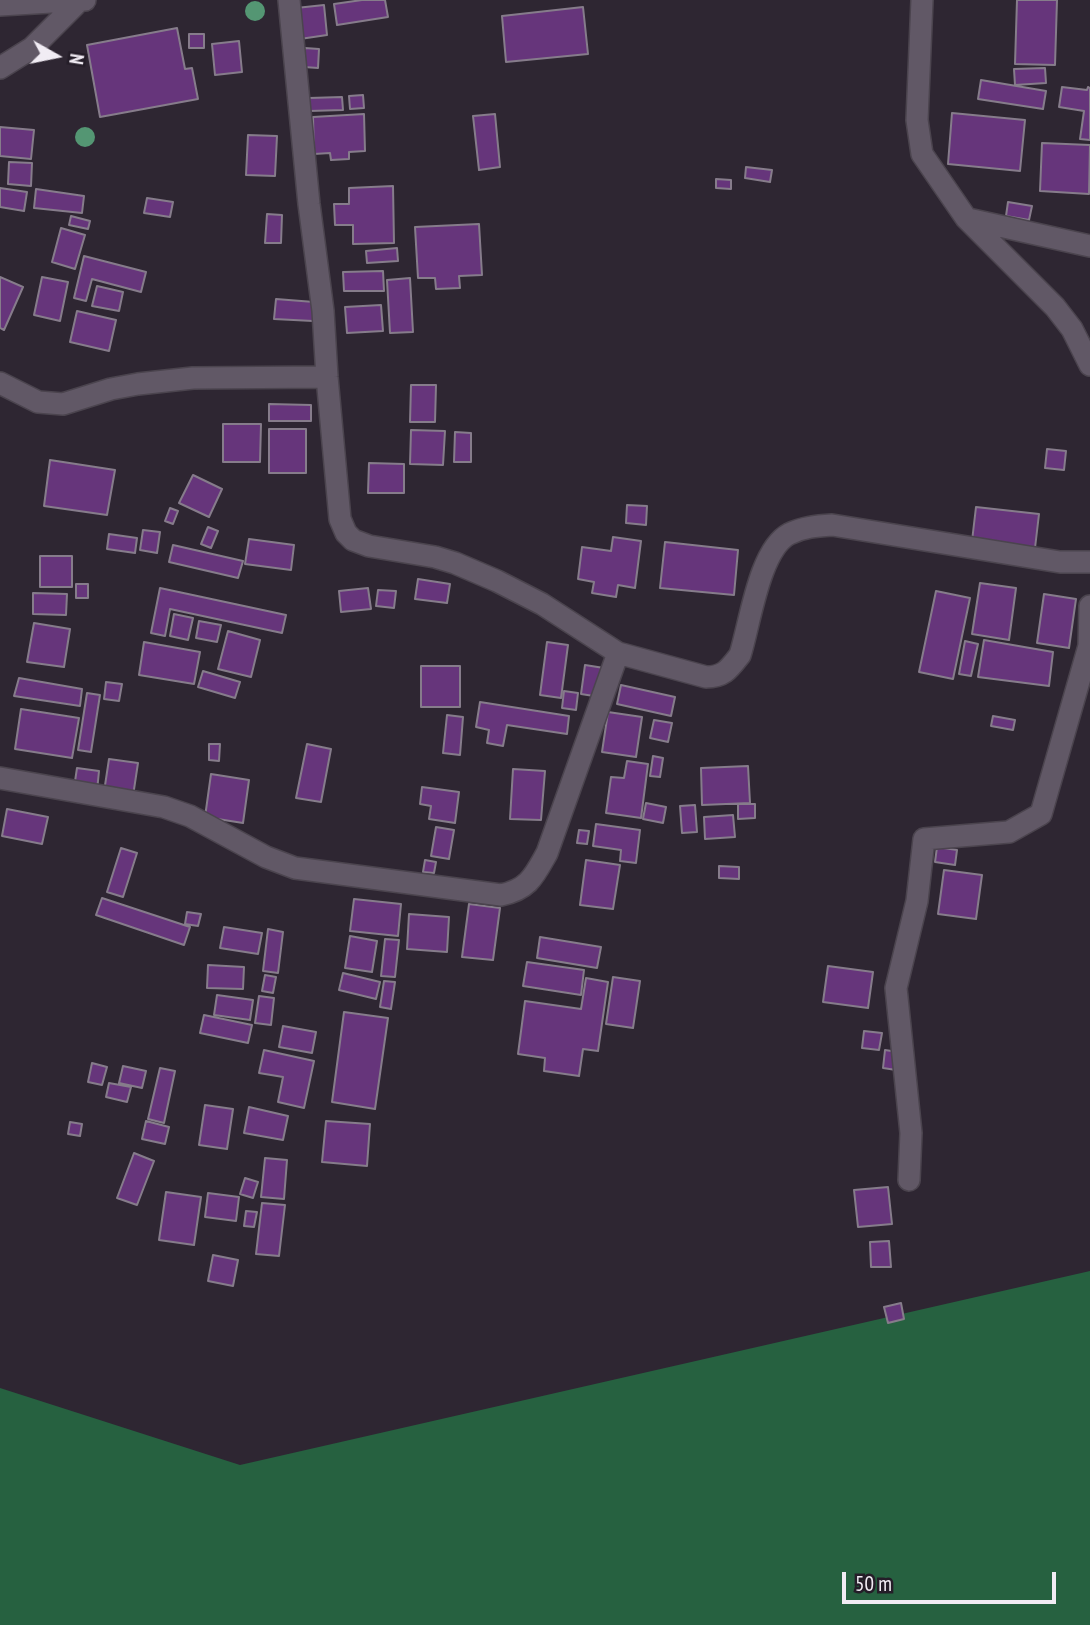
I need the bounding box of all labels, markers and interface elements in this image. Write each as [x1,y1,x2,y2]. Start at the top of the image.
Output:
north arrow [21,21,91,91]
text: N [64,52,89,66]
scale bar [845,1558,1058,1602]
text: 50 m [855,1570,892,1597]

